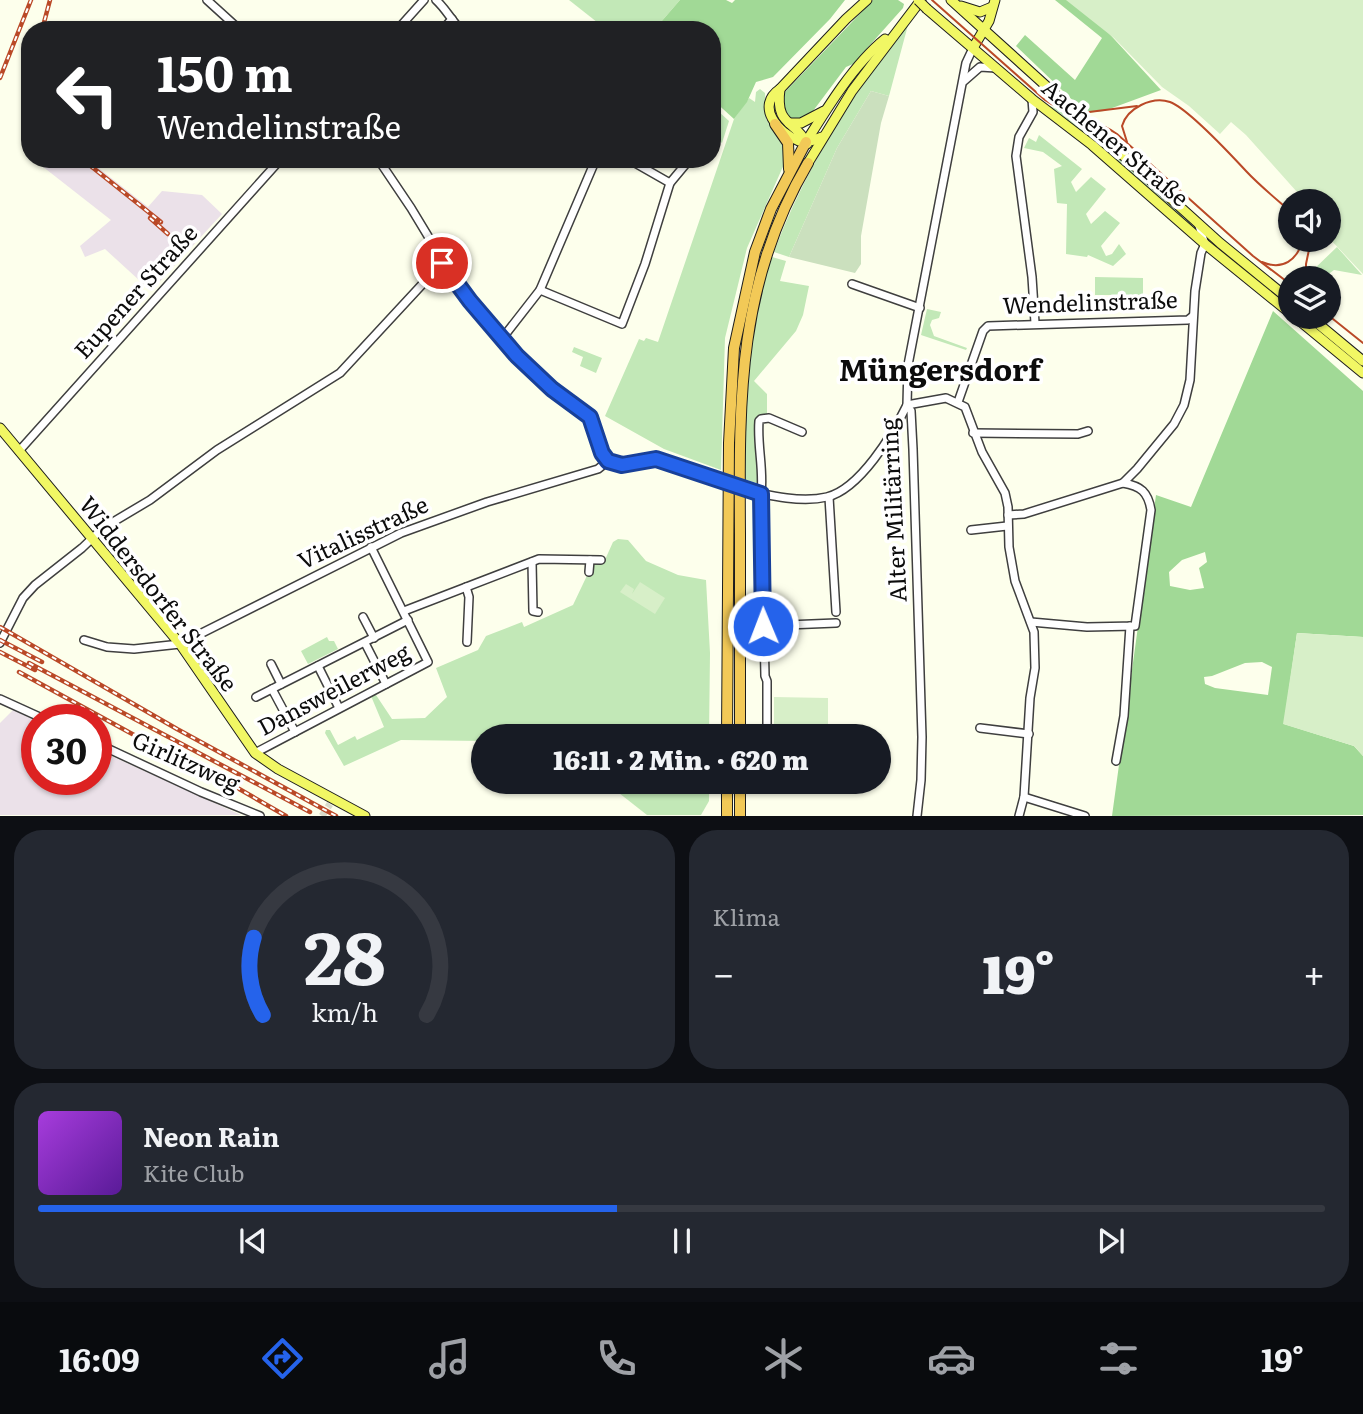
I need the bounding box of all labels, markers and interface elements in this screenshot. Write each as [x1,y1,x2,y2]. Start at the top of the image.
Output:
text: 150 m [157,34,293,107]
icon: left [42,49,133,140]
street label: Aachener Straße [1035,70,1197,213]
text: Wendelinstraße [157,101,401,149]
map controls [1278,189,1341,329]
button: sound [1278,189,1341,252]
street label: Eupener Straße [65,216,204,365]
pin [412,233,472,293]
icon: arrive [423,244,461,282]
button: layers [1278,266,1341,329]
street label: Wendelinstraße [1002,281,1178,321]
district label: Müngersdorf [839,346,1044,390]
street label: Alter Militärring [870,417,914,603]
street label: Vitalisstraße [291,486,433,576]
street label: Widdersdorfer Straße [72,488,247,698]
position arrow [726,589,800,663]
street label: Dansweilerweg [251,634,416,743]
speed limit sign: 30 [21,704,112,795]
street label: Girlitzweg [128,721,246,799]
text: 16:11 · 2 Min. · 620 m [553,739,809,778]
text: Klima [713,899,780,933]
text: 28 [303,900,385,1008]
text: 19° [983,933,1055,1010]
text: − [713,943,735,1000]
text: + [1303,943,1325,1000]
text: km/h [311,993,378,1030]
text: Neon Rain [143,1116,280,1155]
text: Kite Club [143,1155,244,1189]
icon: previous [234,1222,272,1260]
icon: pause [663,1222,701,1260]
icon: next [1092,1222,1130,1260]
text: 16:09 [59,1334,140,1382]
icon: directions [258,1334,307,1383]
icon: music [425,1334,474,1383]
icon: phone [592,1334,641,1383]
icon: climate [759,1334,808,1383]
icon: car [927,1334,976,1383]
icon: filters [1094,1334,1143,1383]
text: 19° [1261,1334,1304,1382]

